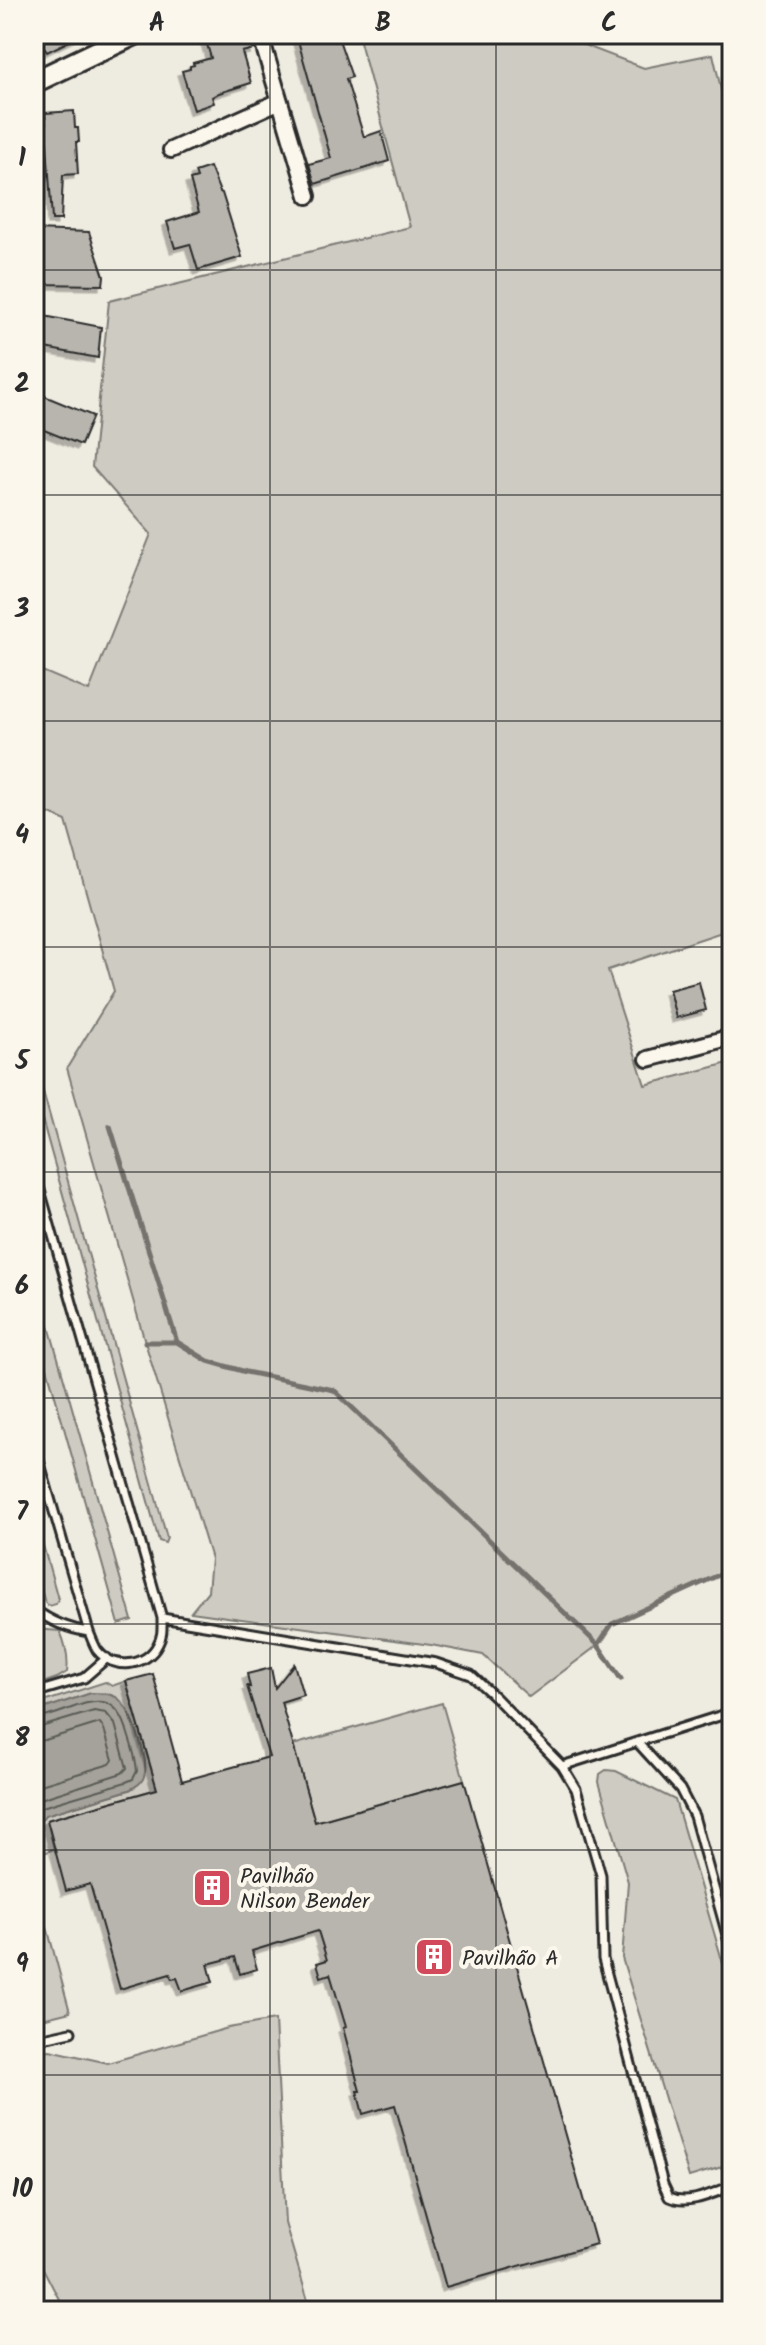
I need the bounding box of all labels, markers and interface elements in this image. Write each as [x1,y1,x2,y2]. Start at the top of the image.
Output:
text: A [149,3,165,45]
text: B [375,3,391,45]
text: C [601,3,617,45]
text: 1 [18,138,26,180]
text: 2 [14,364,30,406]
text: 3 [14,589,29,631]
text: 4 [15,815,29,857]
text: 5 [14,1041,30,1083]
text: 6 [15,1266,29,1308]
text: 7 [16,1492,29,1534]
text: 8 [14,1718,30,1760]
place label: Pavilhão Nilson Bender [240,1860,371,1920]
building icon: Pavilhão Nilson Bender [191,1867,233,1909]
building icon: Pavilhão A [413,1936,455,1978]
place label: Pavilhão A [462,1942,559,1977]
text: 9 [15,1944,29,1986]
text: 10 [11,2169,33,2211]

